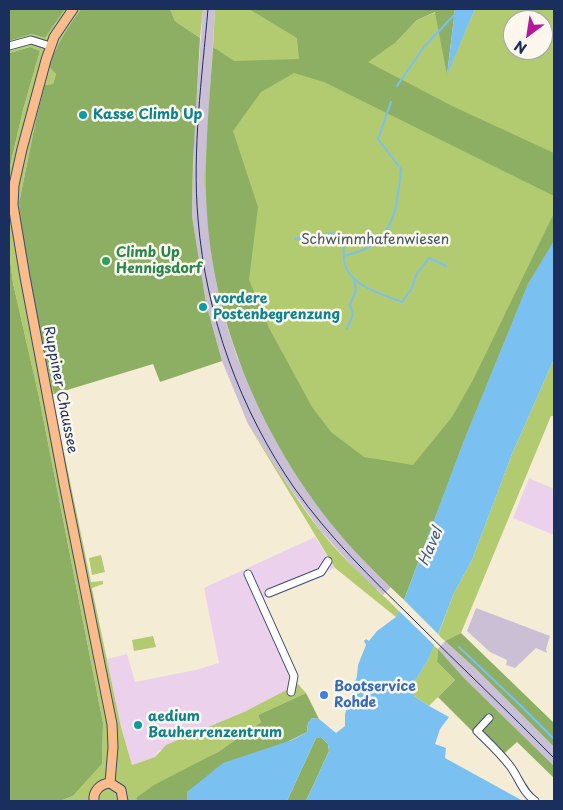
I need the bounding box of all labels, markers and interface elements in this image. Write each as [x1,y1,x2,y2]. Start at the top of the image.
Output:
north arrow [503,10,553,60]
text: N [510,36,531,59]
place label: Kasse Climb Up [93,107,202,123]
marker: Kasse Climb Up [77,109,89,121]
park label: Schwimmhafenwiesen [301,232,449,248]
place label: Climb Up Hennigsdorf [116,245,202,278]
marker: Climb Up Hennigsdorf [100,255,112,267]
place label: vordere Postenbegrenzung [213,291,340,324]
marker: vordere Postenbegrenzung [197,301,209,313]
street label: Ruppiner Chaussee [39,325,81,455]
water label: Havel [415,525,447,569]
place label: Bootservice Rohde [334,679,416,712]
marker: Bootservice Rohde [318,689,330,701]
place label: aedium Bauherrenzentrum [148,709,282,742]
marker: aedium Bauherrenzentrum [132,719,144,731]

